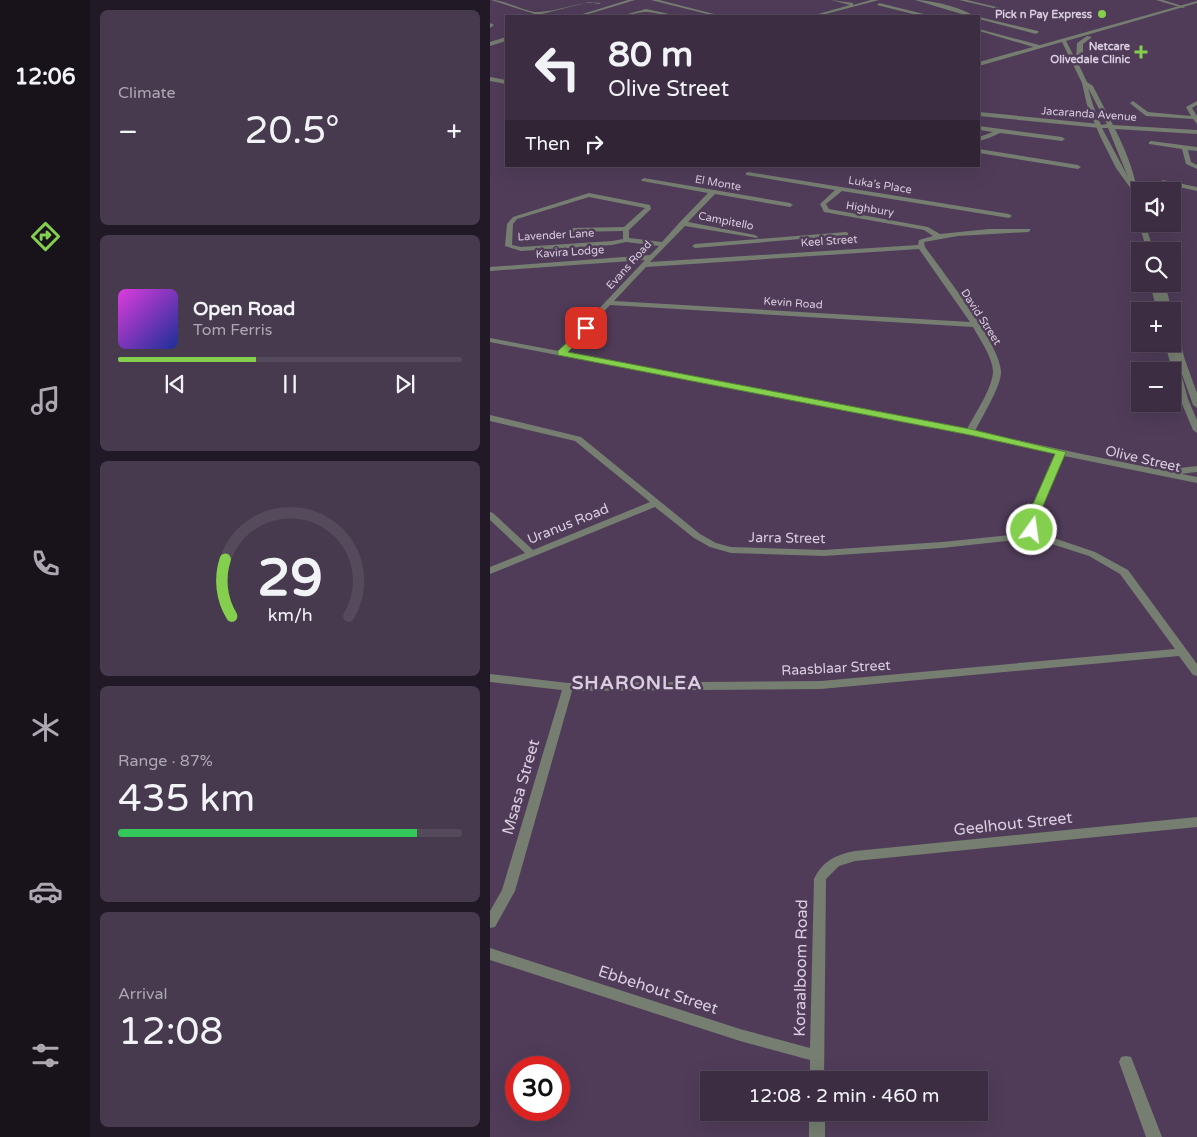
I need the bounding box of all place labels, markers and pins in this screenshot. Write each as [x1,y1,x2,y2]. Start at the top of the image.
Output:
place label: Pick n Pay Express [995,8,1093,22]
marker: Pick n Pay Express [1096,8,1108,20]
place label: Netcare Olivedale Clinic [1050,40,1131,66]
marker: Netcare Olivedale Clinic [1134,45,1148,59]
pin [565,307,607,349]

